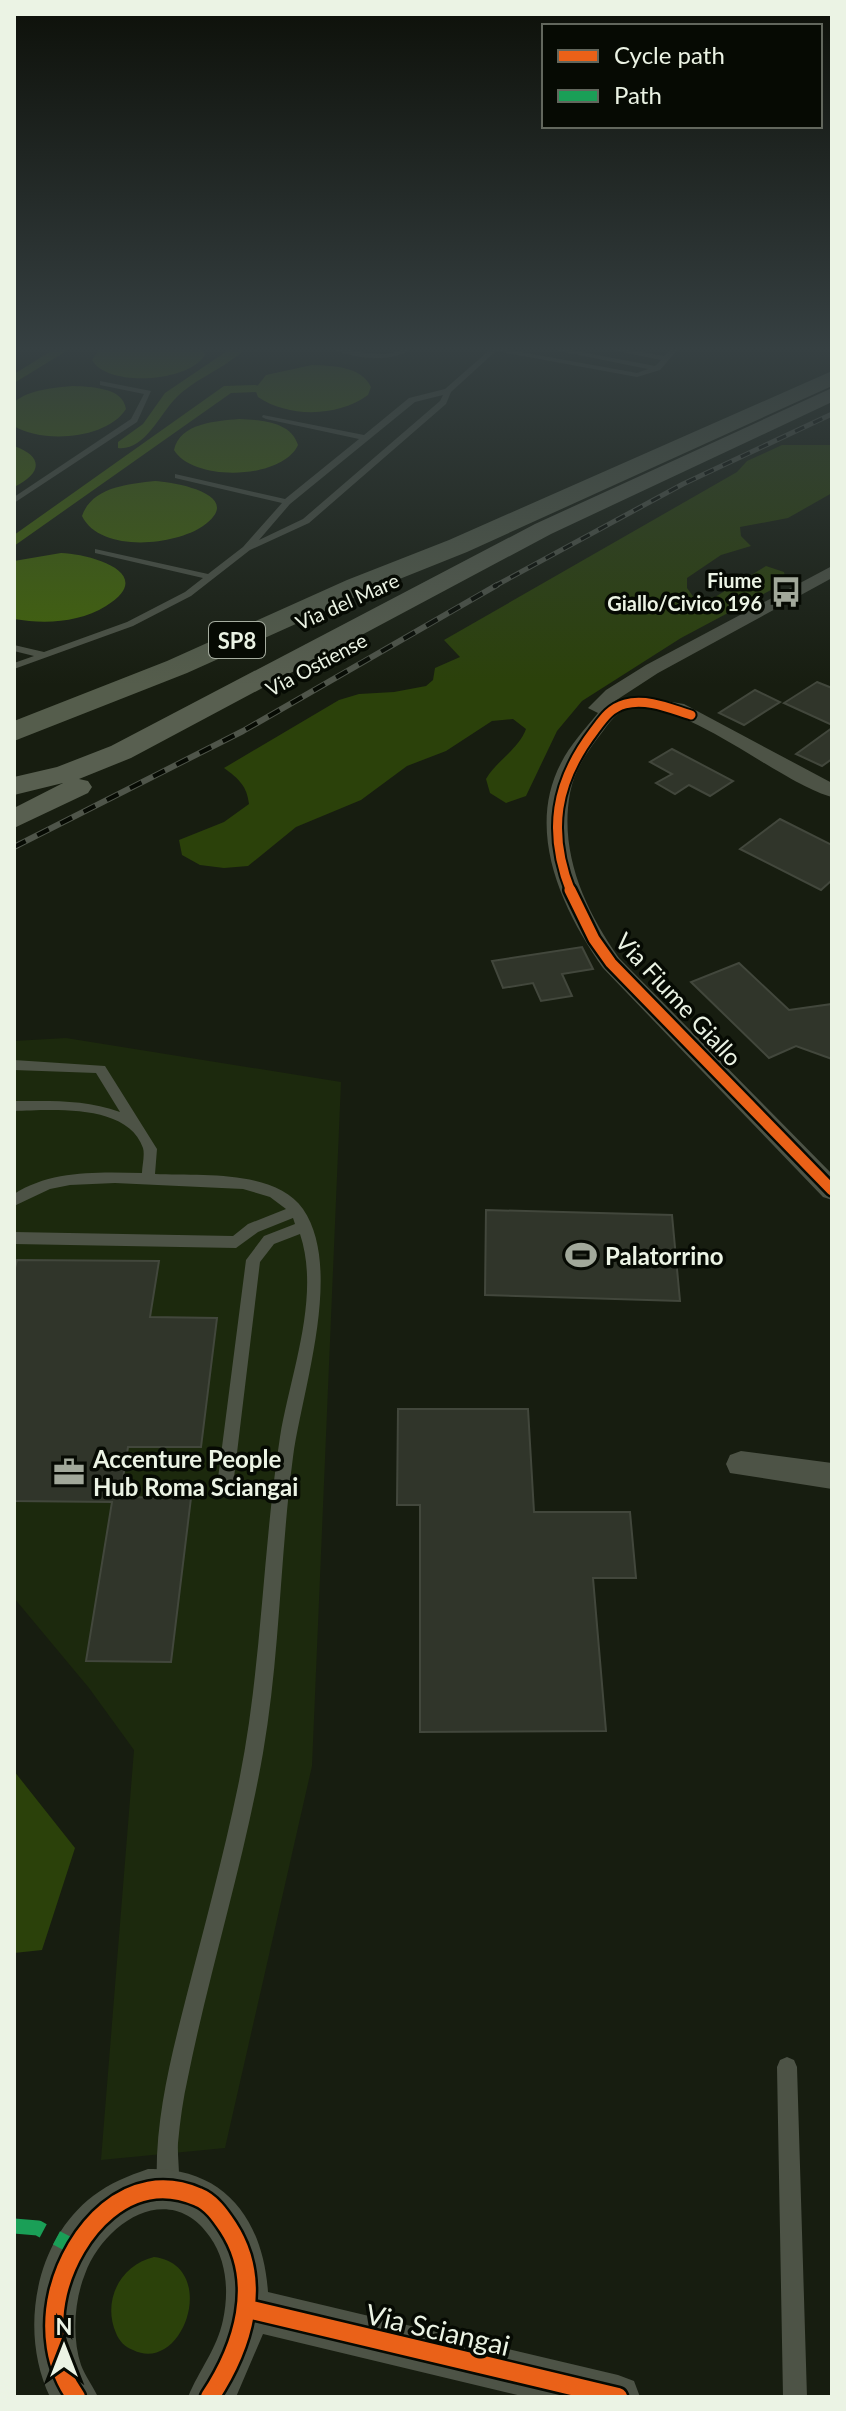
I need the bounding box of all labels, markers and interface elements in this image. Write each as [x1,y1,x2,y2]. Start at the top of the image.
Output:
legend [542,24,822,128]
text: Cycle path [614,40,725,69]
text: Path [614,80,662,109]
street label: Via del Mare [292,568,402,634]
place label: Fiume Giallo/Civico 196 [607,568,762,615]
bus stop icon: Fiume Giallo/Civico 196 [769,575,803,609]
road number: SP8 [209,622,265,658]
street label: Via Ostiense [261,627,371,701]
street label: Via Fiume Giallo [610,926,748,1072]
sports icon: Palatorrino [564,1238,598,1272]
place label: Palatorrino [605,1241,724,1270]
place label: Accenture People Hub Roma Sciangai [92,1444,298,1501]
office icon: Accenture People Hub Roma Sciangai [52,1455,86,1489]
street label: Via Sciangai [363,2296,513,2362]
north arrow [24,2307,104,2387]
text: N [56,2313,72,2340]

